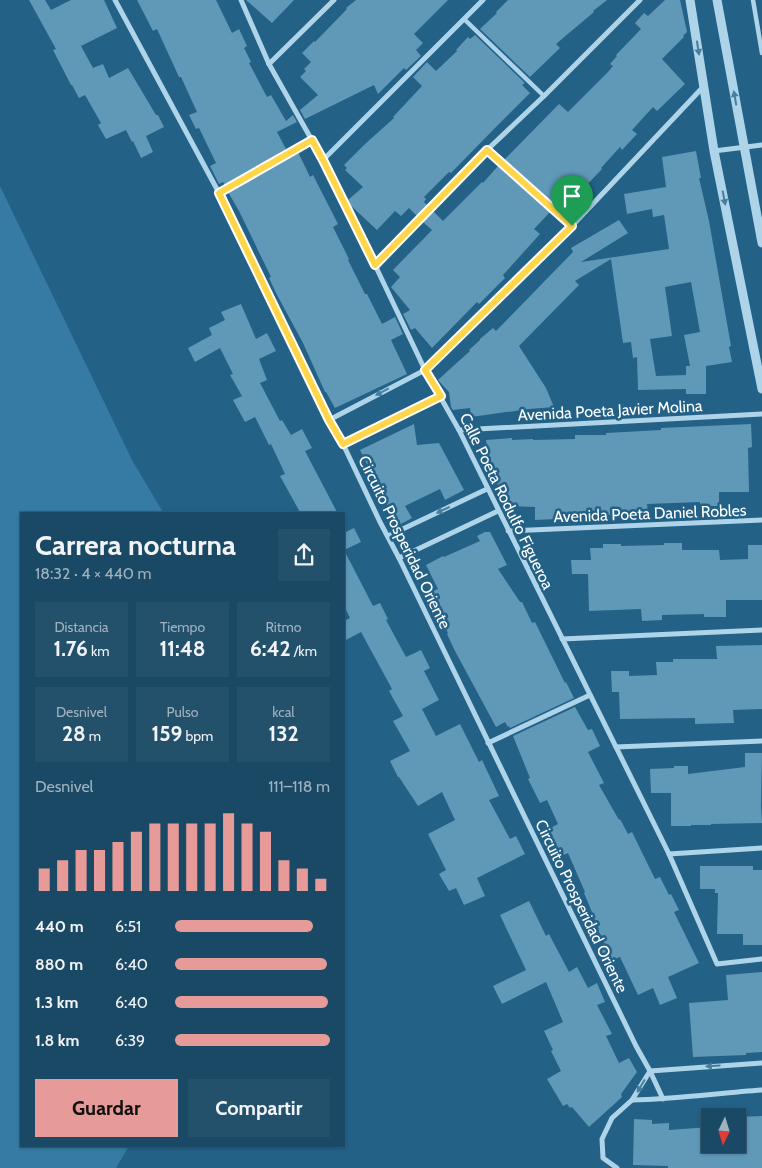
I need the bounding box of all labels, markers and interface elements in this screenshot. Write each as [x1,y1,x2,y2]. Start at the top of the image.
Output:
one-way arrow [694,40,702,56]
one-way arrow [731,90,739,106]
pin [551,175,593,226]
icon: arrive [558,182,586,210]
one-way arrow [720,191,728,206]
one-way arrow [375,388,389,396]
street label: Avenida Poeta Javier Molina [517,396,703,425]
street label: Calle Poeta Rodulfo Figueroa [456,410,558,593]
street label: Circuito Prosperidad Oriente [354,452,455,632]
street label: Avenida Poeta Daniel Robles [553,501,747,526]
one-way arrow [436,506,450,514]
text: Carrera nocturna [35,528,236,562]
button: share [278,529,330,581]
text: 18:32 · 4 × 440 m [35,564,152,583]
text: Distancia [54,618,109,636]
text: Tiempo [160,618,205,636]
text: Ritmo [265,618,302,636]
text: 1.76 [53,636,88,661]
text: 11:48 [160,636,205,661]
text: 6:42 [250,636,291,661]
text: km [88,642,110,660]
text: /km [291,642,317,660]
text: Desnivel [56,703,107,721]
text: Pulso [166,703,199,721]
text: kcal [272,703,295,721]
text: 28 [62,721,86,746]
text: 159 [152,721,182,746]
text: 132 [268,721,299,746]
text: m [86,727,101,745]
text: bpm [182,727,213,745]
text: Desnivel [35,777,93,796]
text: 111–118 m [268,777,330,796]
street label: Circuito Prosperidad Oriente [531,816,632,996]
text: 440 m [35,917,84,936]
text: 6:51 [115,917,141,936]
text: 880 m [35,955,83,974]
text: 6:40 [115,955,148,974]
text: 1.3 km [35,993,78,1012]
text: 6:40 [115,993,148,1012]
text: 1.8 km [35,1031,79,1050]
text: 6:39 [115,1031,145,1050]
one-way arrow [705,1063,721,1071]
button: Guardar [35,1079,178,1137]
button: Compartir [188,1079,330,1137]
one-way arrow [636,1079,646,1092]
north arrow [701,1108,746,1152]
map controls [701,1108,746,1153]

